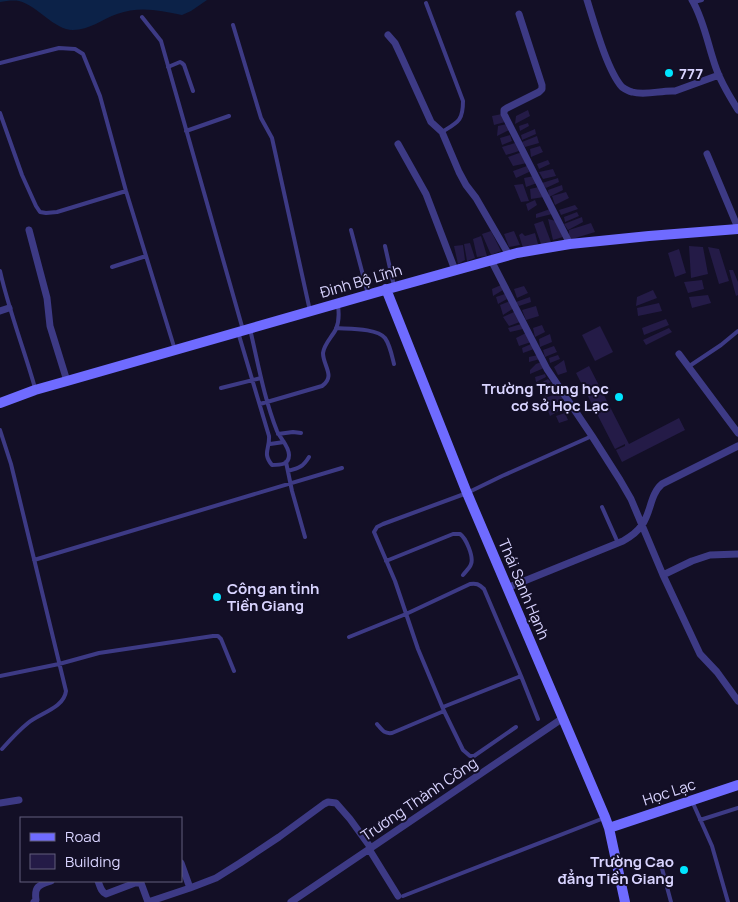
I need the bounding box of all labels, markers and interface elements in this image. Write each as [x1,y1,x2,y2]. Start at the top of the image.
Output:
place label: 777 [679,63,703,84]
marker: 777 [663,67,675,79]
street label: Đinh Bộ Lĩnh [318,259,405,303]
place label: Trường Trung học cơ sở Học Lạc [482,378,609,416]
marker: Trường Trung học cơ sở Học Lạc [613,391,625,403]
street label: Thái Sanh Hạnh [493,535,555,643]
place label: Công an tỉnh Tiền Giang [227,578,319,616]
marker: Công an tỉnh Tiền Giang [211,591,223,603]
street label: Trương Thành Công [357,752,481,846]
street label: Học Lạc [640,774,698,810]
legend [20,817,182,882]
text: Road [65,826,101,847]
text: Building [65,851,120,872]
place label: Trường Cao đẳng Tiền Giang [558,851,674,889]
marker: Trường Cao đẳng Tiền Giang [678,864,690,876]

